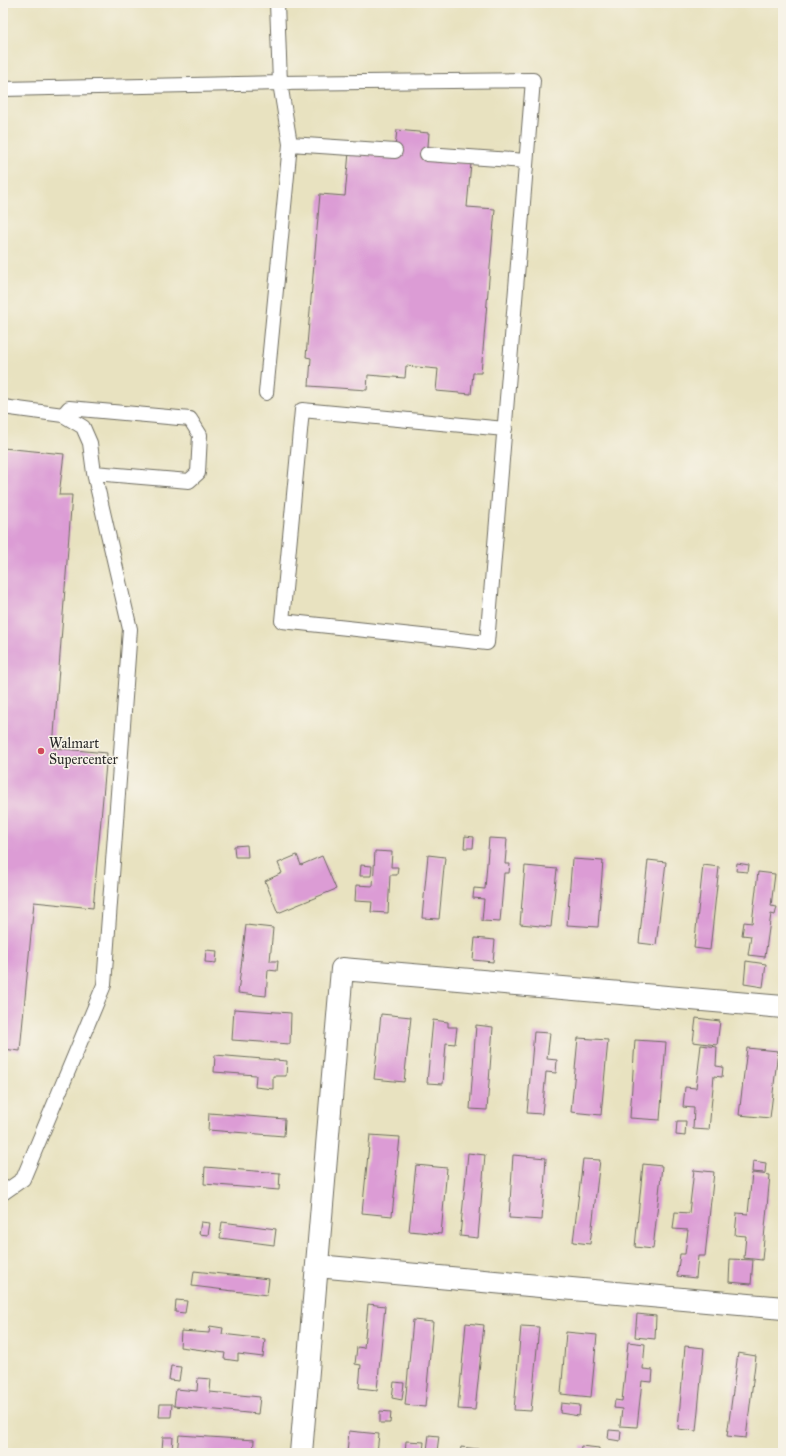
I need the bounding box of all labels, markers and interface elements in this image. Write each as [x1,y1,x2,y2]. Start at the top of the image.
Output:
place label: Walmart Supercenter [49,735,119,768]
marker: Walmart Supercenter [36,746,46,756]

